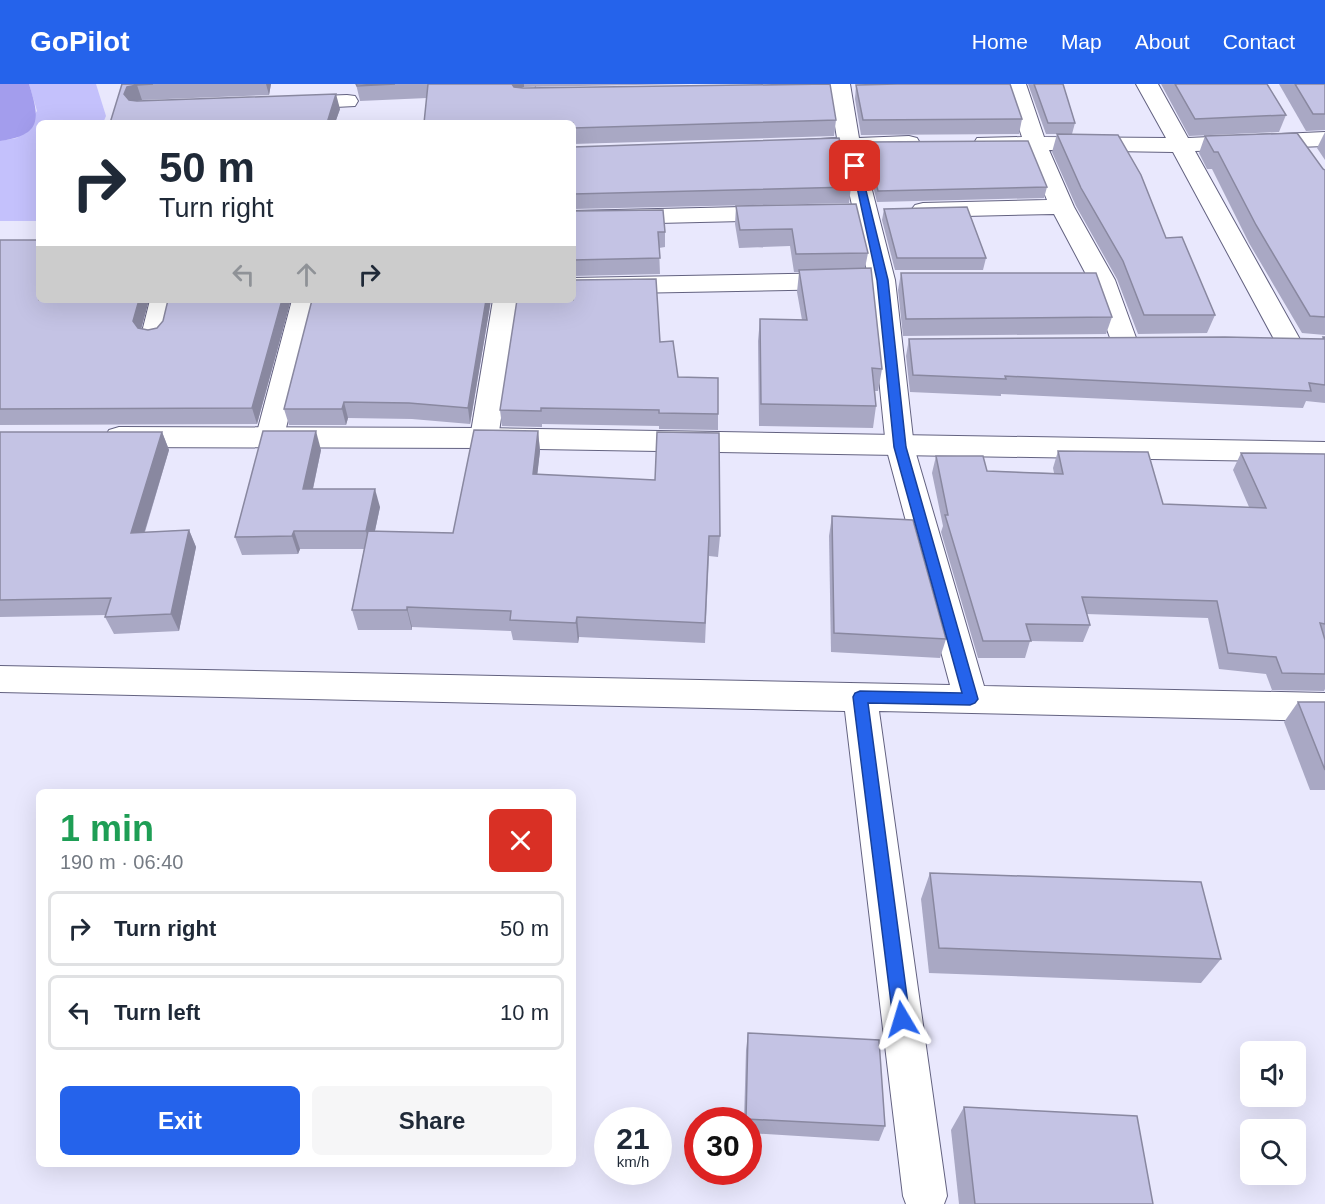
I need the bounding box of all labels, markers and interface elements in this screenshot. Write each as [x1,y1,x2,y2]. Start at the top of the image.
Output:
text: GoPilot [30,26,130,57]
text: Home [972,30,1028,53]
text: Map [1061,30,1102,53]
text: About [1135,30,1190,53]
text: Contact [1223,30,1295,53]
pin [829,140,880,191]
icon: right [60,144,138,222]
text: 50 m [159,144,255,191]
icon: arrive [838,149,871,182]
text: Turn right [159,193,274,223]
icon: left [227,258,260,291]
icon: ahead [290,258,323,291]
icon: right [353,258,386,291]
text: 1 min [60,808,154,849]
button: close [489,809,552,872]
text: 190 m · 06:40 [60,851,183,873]
icon: right [63,912,96,945]
text: Turn right [114,916,216,941]
text: 50 m [500,916,549,941]
position arrow [870,987,934,1051]
icon: left [63,996,96,1029]
text: Turn left [114,1000,200,1025]
text: 10 m [500,1000,549,1025]
map controls [1240,1041,1306,1185]
button: sound [1240,1041,1306,1107]
button: Exit [60,1086,300,1155]
button: Share [312,1086,552,1155]
speed limit sign: 30 [684,1107,762,1185]
button: search [1240,1119,1306,1185]
text: 21 [616,1122,650,1155]
text: km/h [617,1153,649,1170]

